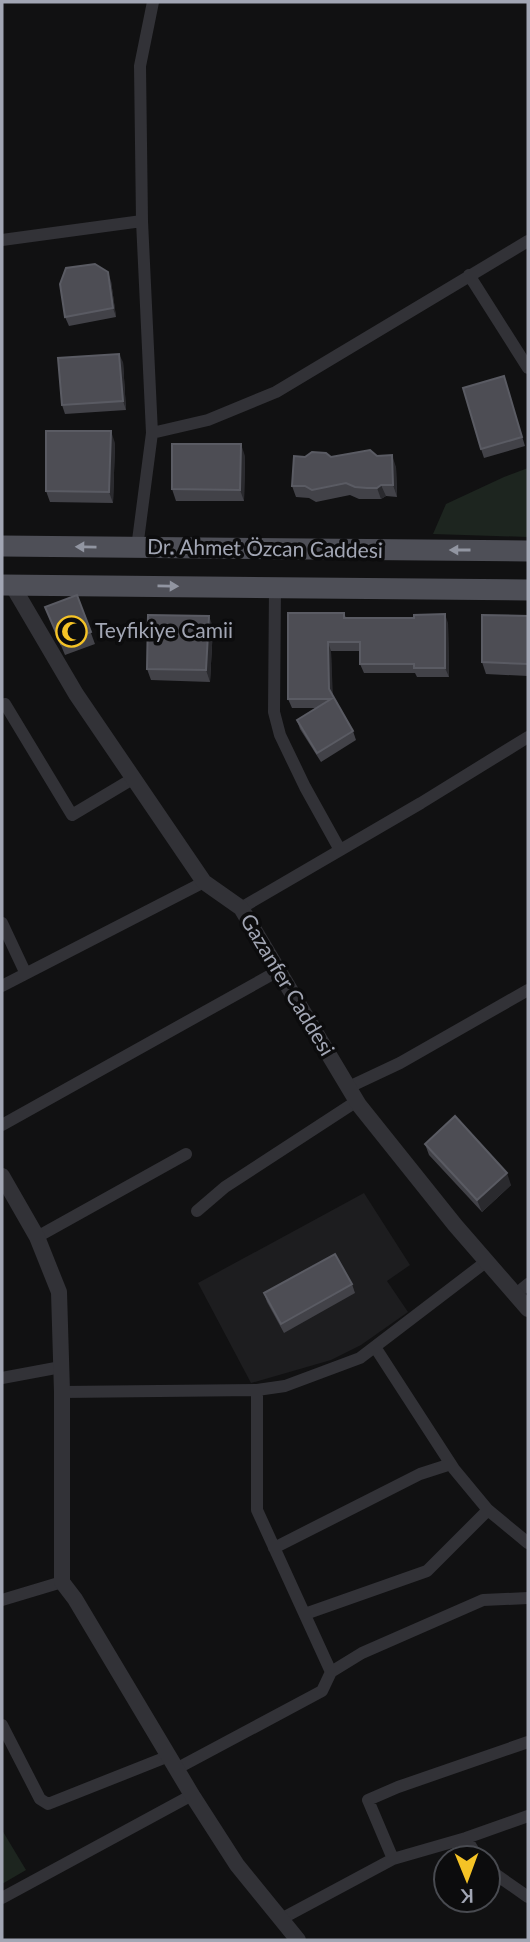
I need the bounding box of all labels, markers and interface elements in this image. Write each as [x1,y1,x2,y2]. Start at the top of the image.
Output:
street label: Dr. Ahmet Özcan Caddesi [147,533,383,562]
one-way arrow [74,541,96,553]
one-way arrow [449,544,471,556]
one-way arrow [157,580,179,592]
mosque icon: Teyfikiye Camii [55,614,89,648]
place label: Teyfikiye Camii [95,617,233,642]
street label: Gazanfer Caddesi [236,909,340,1060]
north arrow [432,1844,502,1914]
text: K [460,1885,474,1908]

